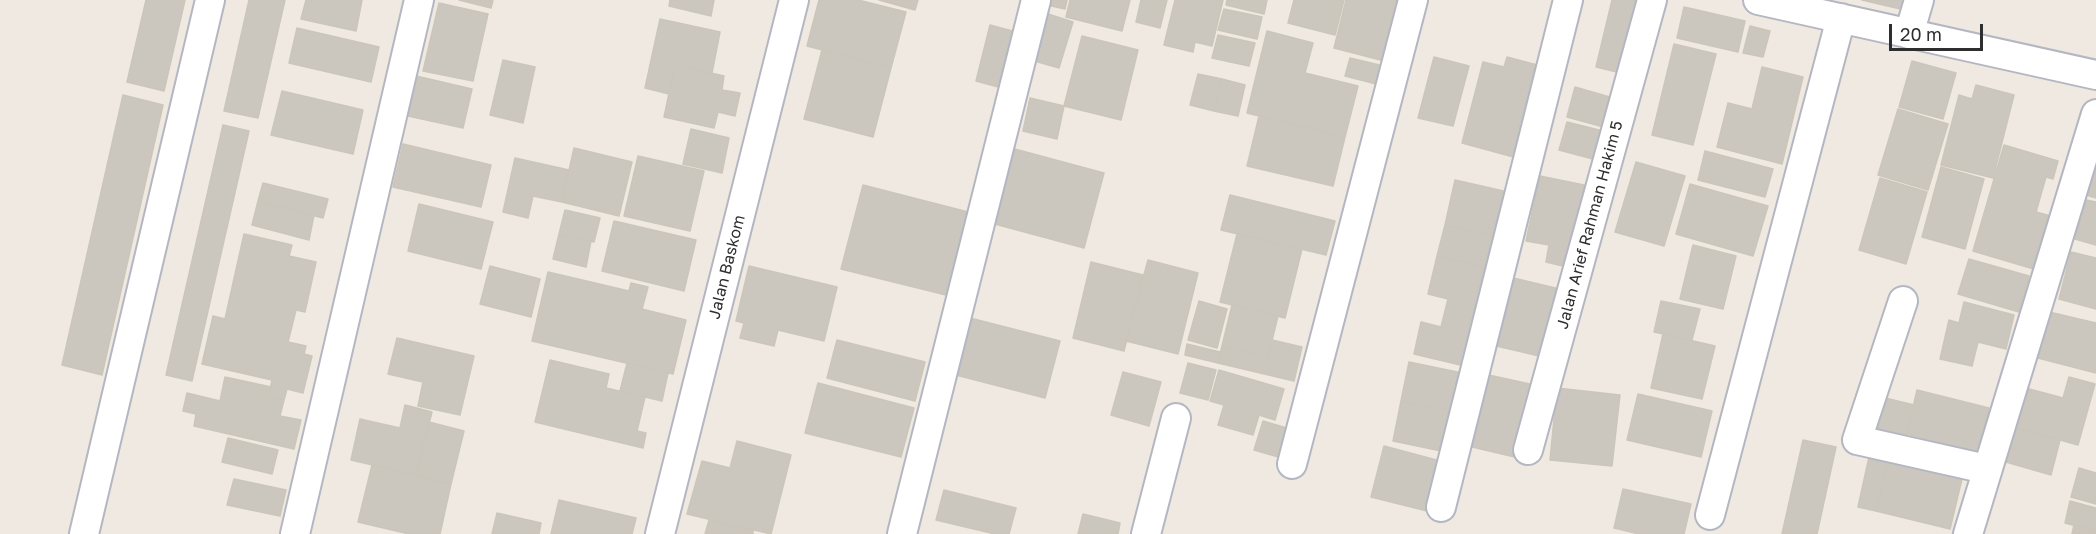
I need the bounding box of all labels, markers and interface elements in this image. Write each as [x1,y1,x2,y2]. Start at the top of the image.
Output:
scale bar [1892,12,1986,50]
text: 20 m [1900,23,1942,45]
street label: Jalan Arief Rahman Hakim 5 [1553,119,1627,331]
street label: Jalan Baskom [705,213,749,321]

